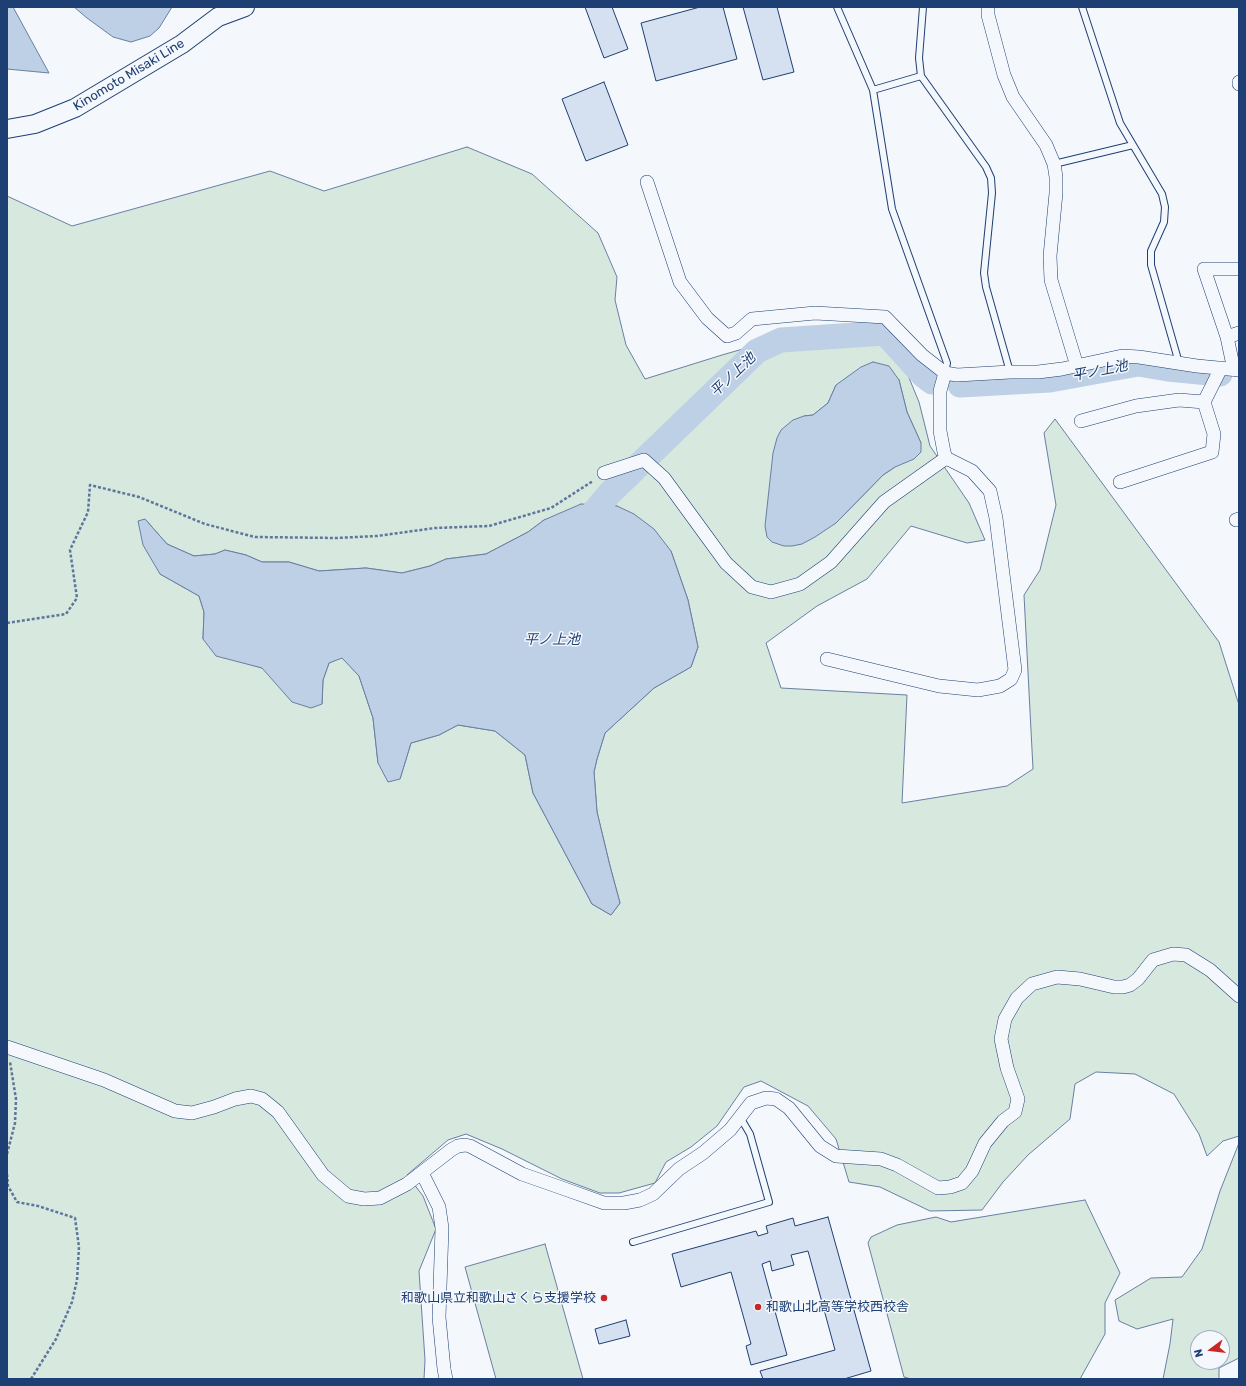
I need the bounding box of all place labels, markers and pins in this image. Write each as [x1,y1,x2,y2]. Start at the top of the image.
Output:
place label: 和歌山県立和歌山さくら支援学校 [401,1290,596,1306]
marker: 和歌山県立和歌山さくら支援学校 [599,1293,609,1303]
place label: 和歌山北高等学校西校舎 [766,1299,909,1315]
marker: 和歌山北高等学校西校舎 [753,1302,763,1312]

